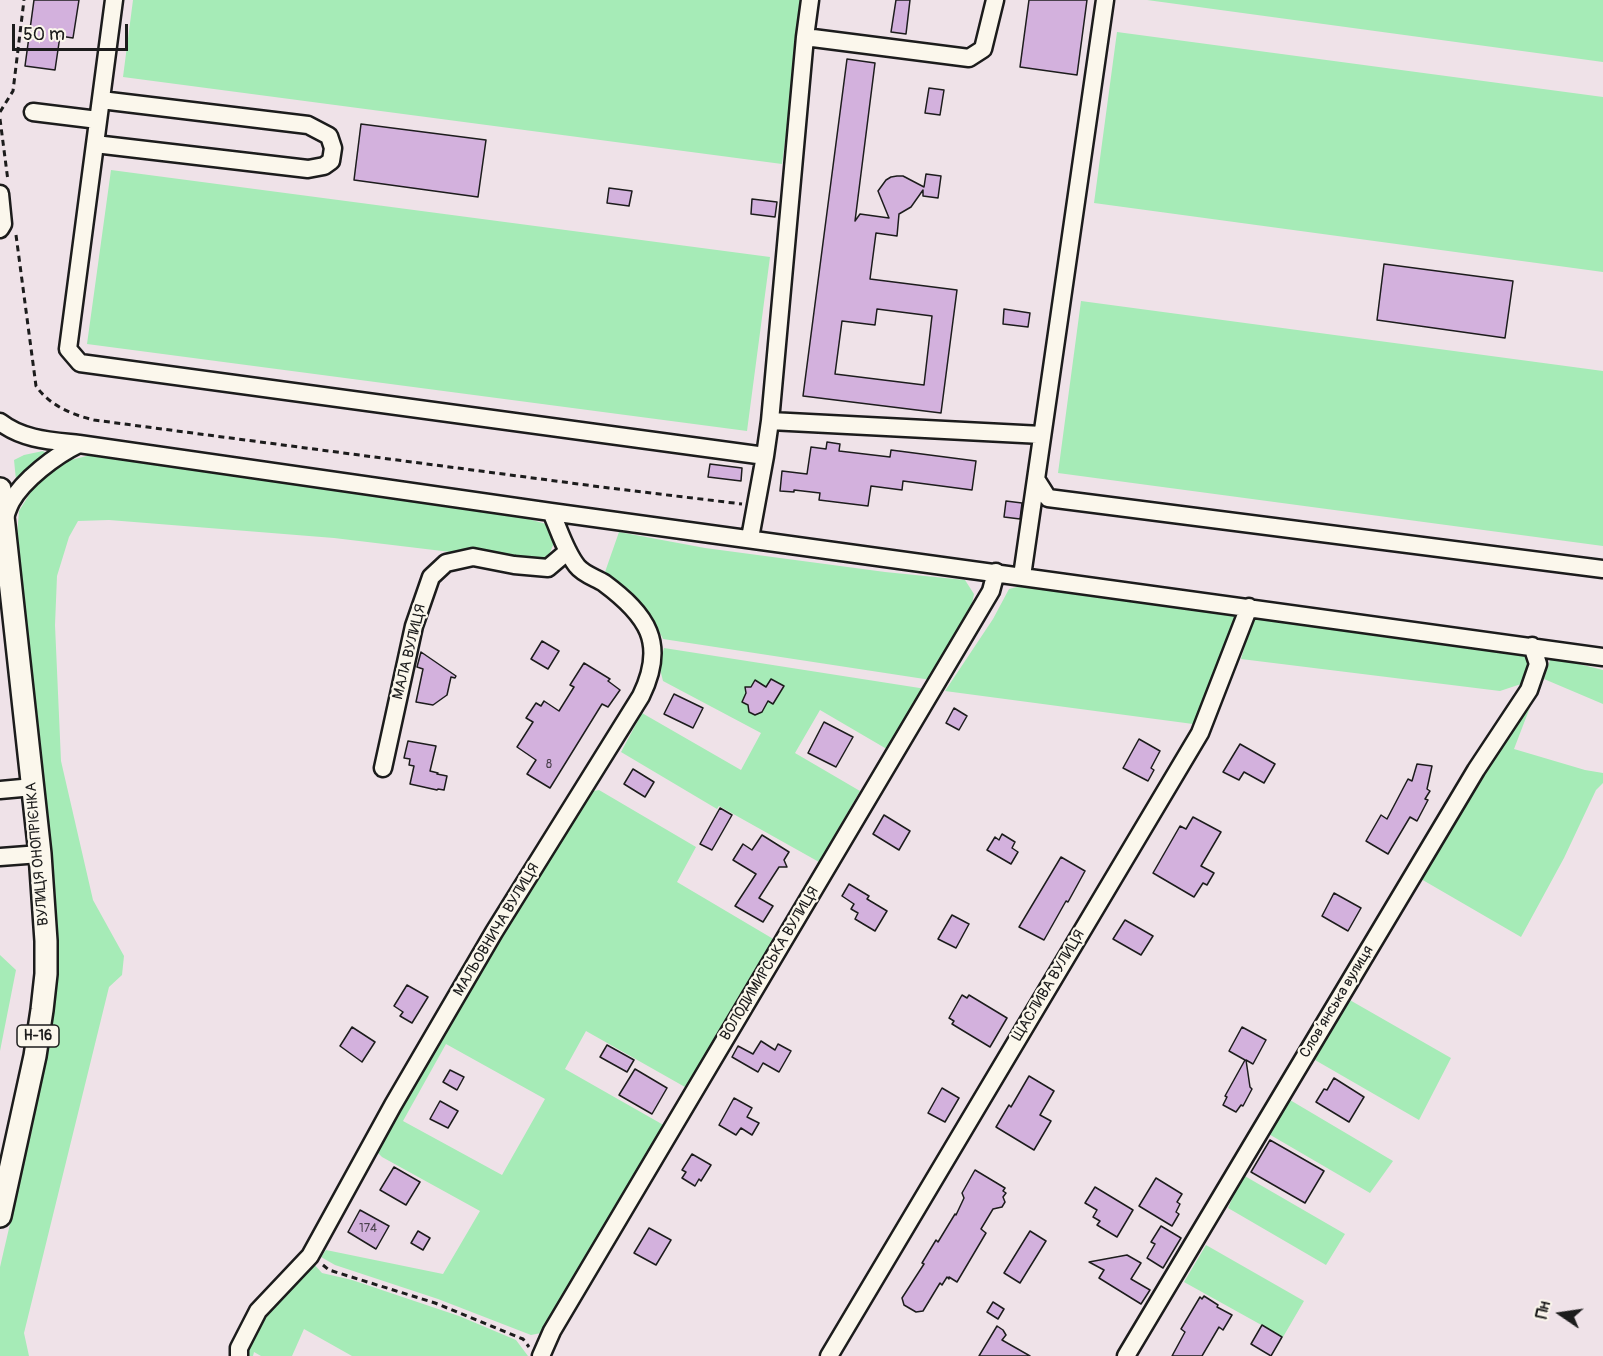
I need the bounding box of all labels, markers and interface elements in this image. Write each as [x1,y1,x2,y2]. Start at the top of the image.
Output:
scale bar [15,12,130,50]
text: 50 m [23,23,65,46]
street label: МАЛА ВУЛИЦЯ [389,603,431,701]
house number: 8 [546,758,552,772]
street label: ВУЛИЦЯ ОНОПРІЄНКА [23,781,53,927]
street label: МАЛЬОВНИЧА ВУЛИЦЯ [450,860,544,1000]
street label: ВОЛОДИМИРСЬКА ВУЛИЦЯ [717,884,823,1044]
street label: ЩАСЛИВА ВУЛИЦЯ [1009,927,1089,1045]
street label: Словʼянська вулиця [1296,943,1378,1061]
road number: Н-16 [17,1025,59,1047]
house number: 174 [359,1222,377,1236]
north arrow [1531,1284,1591,1344]
text: Пн [1532,1299,1555,1321]

